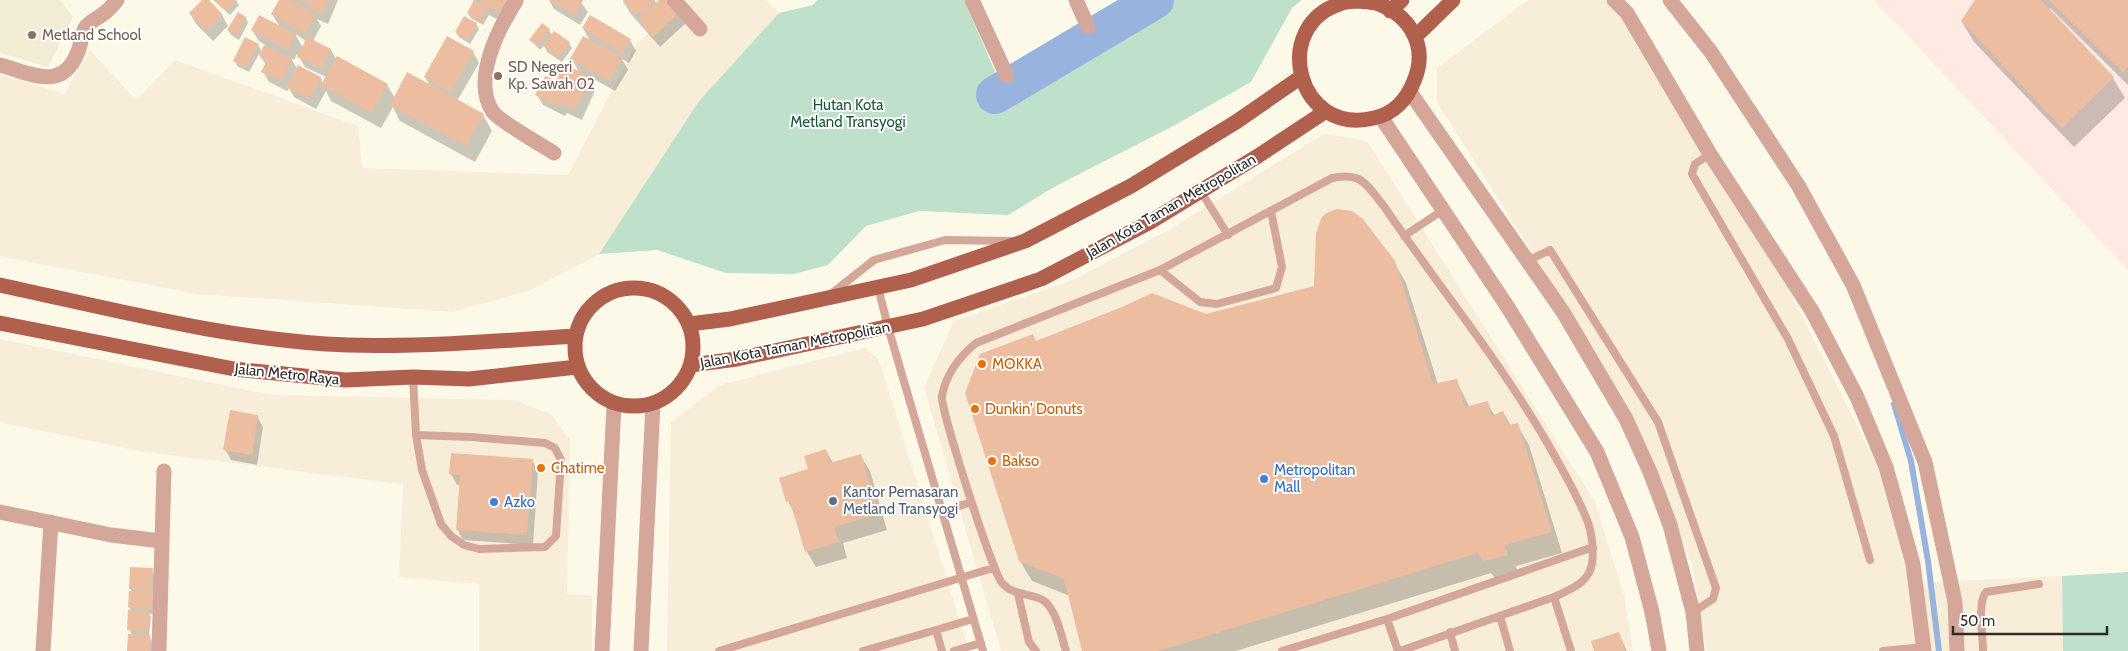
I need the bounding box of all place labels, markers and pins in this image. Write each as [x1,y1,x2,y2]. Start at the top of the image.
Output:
place label: Metland School [42,26,142,44]
marker: Metland School [26,29,38,41]
place label: SD Negeri Kp. Sawah 02 [508,58,595,93]
marker: SD Negeri Kp. Sawah 02 [492,70,504,82]
place label: MOKKA [992,355,1043,373]
marker: MOKKA [976,358,988,370]
place label: Dunkin' Donuts [985,400,1083,418]
marker: Dunkin' Donuts [969,403,981,415]
place label: Bakso [1002,452,1039,470]
marker: Bakso [986,455,998,467]
place label: Chatime [551,459,605,477]
place label: Metropolitan Mall [1274,461,1356,496]
marker: Chatime [535,462,547,474]
marker: Metropolitan Mall [1258,473,1270,485]
place label: Kantor Pemasaran Metland Transyogi [843,483,958,518]
place label: Azko [504,493,535,511]
marker: Kantor Pemasaran Metland Transyogi [827,495,839,507]
marker: Azko [488,496,500,508]

